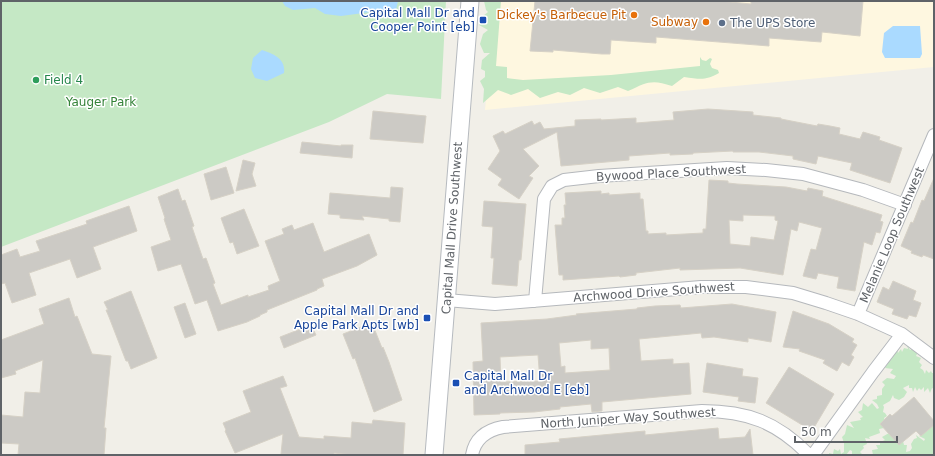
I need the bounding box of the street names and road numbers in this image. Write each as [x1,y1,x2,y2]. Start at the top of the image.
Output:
street label: Capital Mall Drive Southwest [439,141,465,315]
street label: Bywood Place Southwest [596,162,747,184]
street label: Melanie Loop Southwest [857,165,927,305]
street label: Archwood Drive Southwest [573,279,736,305]
street label: North Juniper Way Southwest [540,405,716,431]

